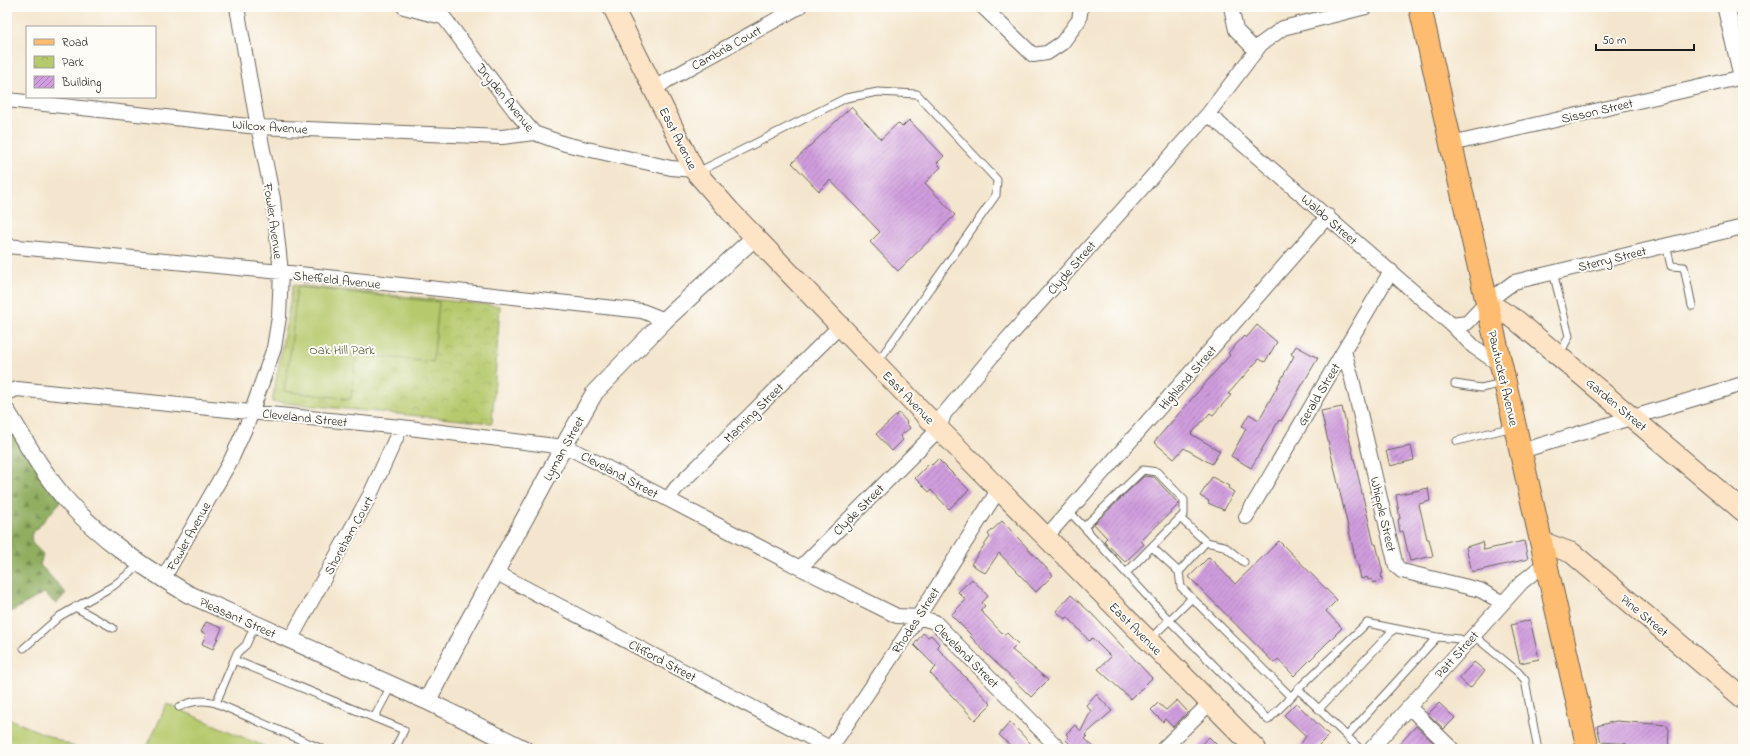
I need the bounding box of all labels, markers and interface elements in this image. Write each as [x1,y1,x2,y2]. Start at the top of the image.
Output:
street label: Cambria Court [688,21,766,75]
legend [26,26,156,98]
scale bar [1596,26,1694,52]
text: 50 m [1602,32,1626,50]
text: Road [62,34,88,52]
text: Park [62,54,84,72]
street label: Dryden Avenue [470,59,538,137]
text: Building [61,74,101,93]
street label: Sisson Street [1560,94,1636,129]
street label: East Avenue [654,104,702,173]
street label: Wilcox Avenue [231,115,308,140]
street label: Fowler Avenue [258,181,287,261]
street label: Waldo Street [1297,190,1362,250]
street label: Clyde Street [1043,236,1102,300]
street label: Sterry Street [1576,242,1649,278]
street label: Sheffield Avenue [292,266,382,295]
street label: Pawtucket Avenue [1482,329,1523,428]
park label: Oak Hill Park [309,341,375,360]
street label: Highland Street [1155,341,1223,415]
street label: Gerald Street [1293,359,1346,430]
street label: East Avenue [877,367,938,429]
street label: Garden Street [1581,374,1651,437]
street label: Manning Street [720,378,790,448]
street label: Cleveland Street [261,405,349,432]
street label: Lyman Street [539,412,591,485]
street label: Cleveland Street [577,447,662,504]
street label: Whipple Street [1365,475,1401,554]
street label: Clyde Street [829,480,890,541]
street label: Shoreham Court [320,492,379,579]
street label: Fowler Avenue [162,499,216,576]
street label: Rhodes Street [888,583,945,658]
street label: Pine Street [1616,590,1673,642]
street label: Pleasant Street [196,593,279,644]
street label: East Avenue [1104,598,1166,660]
street label: Cleveland Street [929,619,1003,693]
street label: Patt Street [1430,626,1484,683]
street label: Clifford Street [625,635,700,687]

